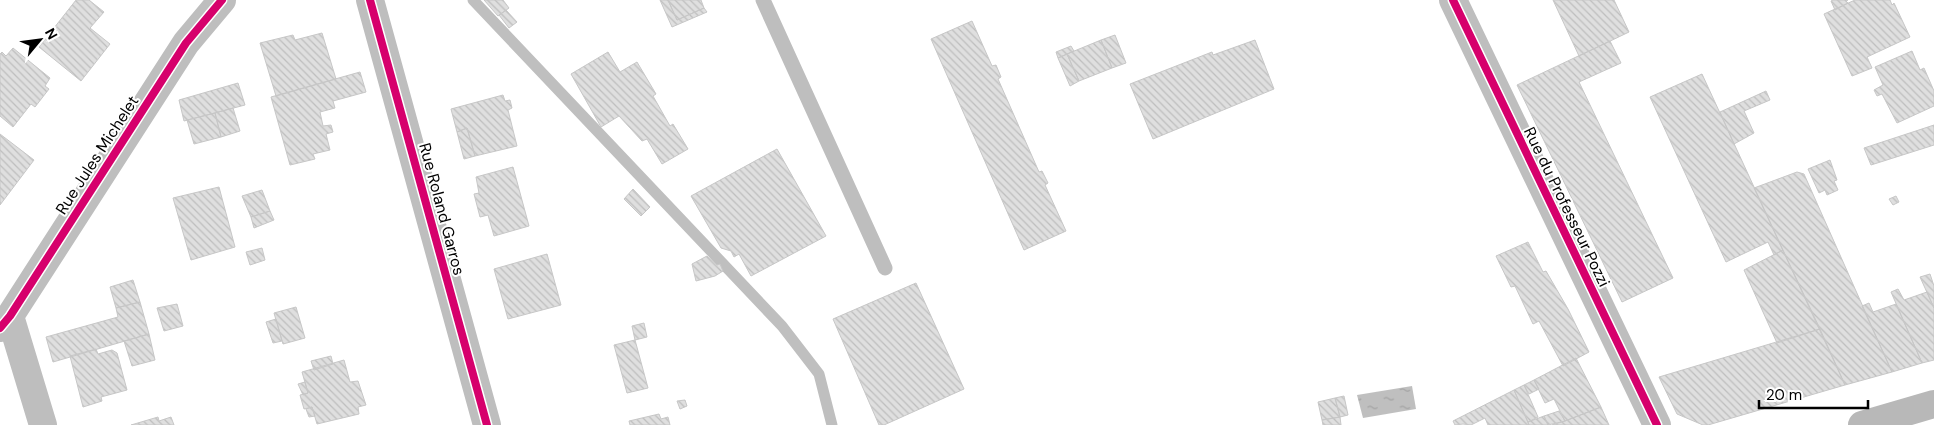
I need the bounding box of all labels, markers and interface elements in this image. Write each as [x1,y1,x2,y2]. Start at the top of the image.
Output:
north arrow [15,15,65,65]
text: N [41,25,62,43]
street label: Rue Jules Michelet [51,92,143,218]
street label: Rue du Professeur Pozzi [1519,124,1615,290]
street label: Rue Roland Garros [414,141,470,277]
scale bar [1759,378,1868,410]
text: 20 m [1766,385,1802,405]

